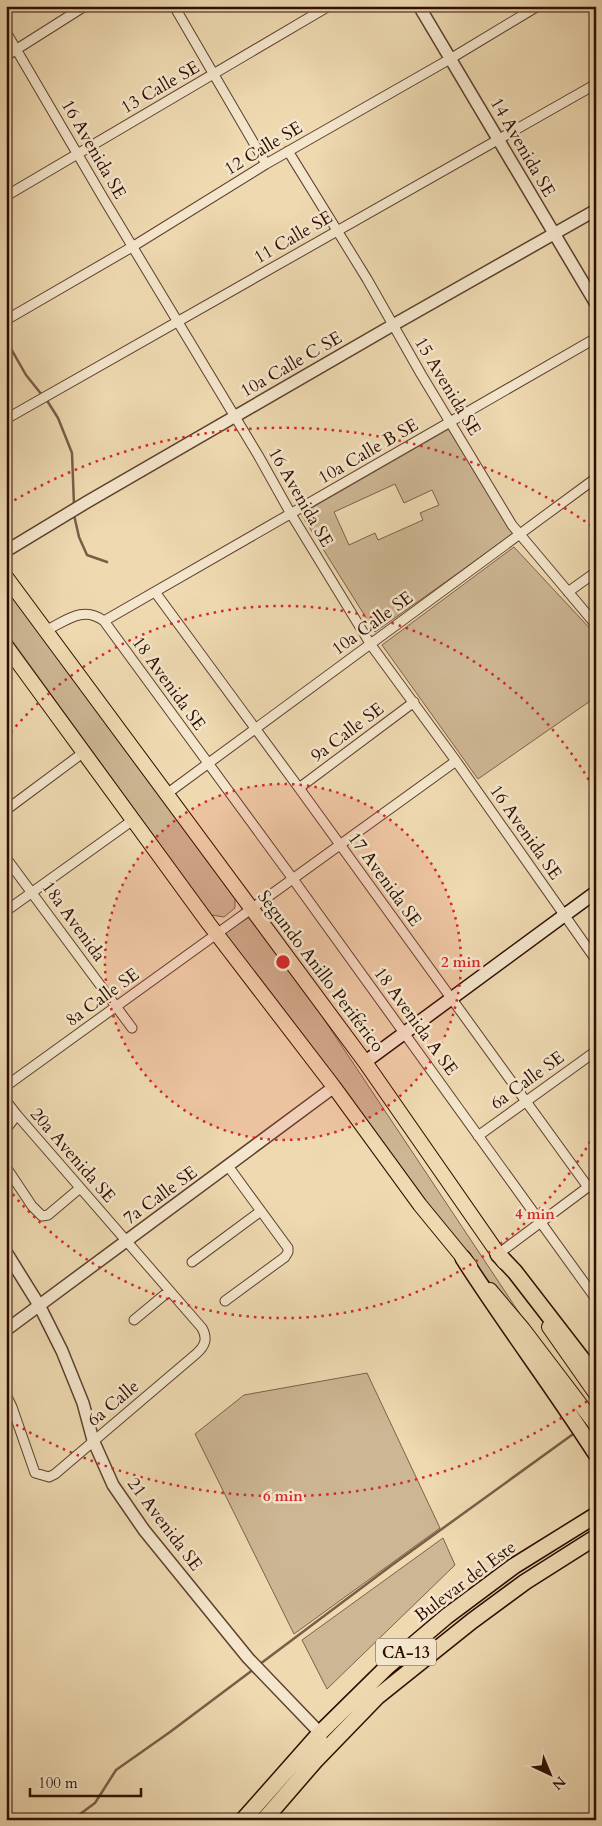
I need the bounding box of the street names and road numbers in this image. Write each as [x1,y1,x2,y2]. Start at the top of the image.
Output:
street label: 13 Calle SE [116,55,204,120]
street label: 14 Avenida SE [484,93,561,202]
street label: 16 Avenida SE [55,95,132,204]
street label: 12 Calle SE [219,115,307,182]
street label: 11 Calle SE [249,205,337,270]
street label: 10a Calle C SE [236,325,347,404]
street label: 15 Avenida SE [408,332,487,440]
street label: 10a Calle B SE [314,413,423,490]
street label: 16 Avenida SE [262,443,339,552]
street label: 10a Calle SE [327,585,418,661]
street label: 18 Avenida SE [126,631,211,736]
street label: 9a Calle SE [306,697,389,768]
street label: 16 Avenida SE [484,780,568,885]
street label: 17 Avenida SE [342,827,427,932]
street label: 18a Avenida [36,876,111,967]
street label: Segundo Anillo Periférico [251,885,390,1058]
street label: 8a Calle SE [60,962,144,1033]
street label: 18 Avenida A SE [368,962,464,1081]
street label: 6a Calle SE [485,1045,569,1116]
street label: 20a Avenida SE [24,1102,121,1208]
street label: 7a Calle SE [118,1160,202,1231]
street label: 6a Calle [82,1374,145,1432]
street label: 21 Avenida SE [121,1472,208,1576]
street label: Bulevar del Este [409,1535,521,1628]
road number: CA-13 [376,1638,436,1665]

